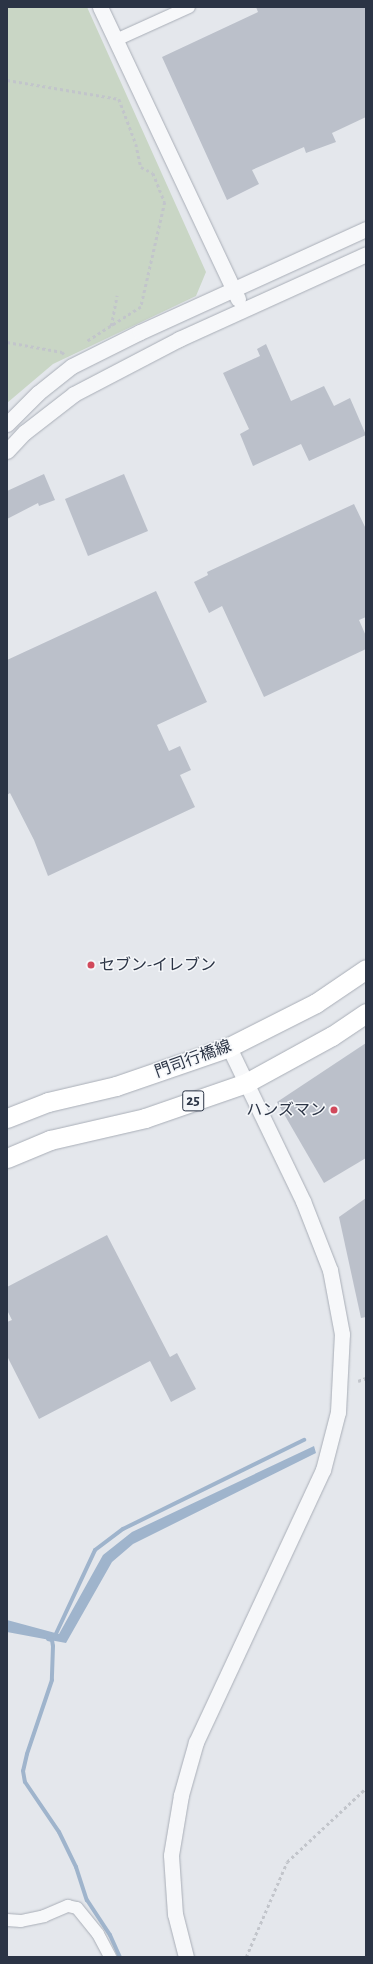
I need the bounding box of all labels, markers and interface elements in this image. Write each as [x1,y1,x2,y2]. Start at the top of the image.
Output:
place label: セブン-イレブン [99,955,216,975]
marker: セブン-イレブン [86,960,96,970]
street label: 門司行橋線 [152,1036,234,1082]
road number: 25 [182,1088,204,1114]
place label: ハンズマン [246,1100,326,1120]
marker: ハンズマン [329,1105,339,1115]

